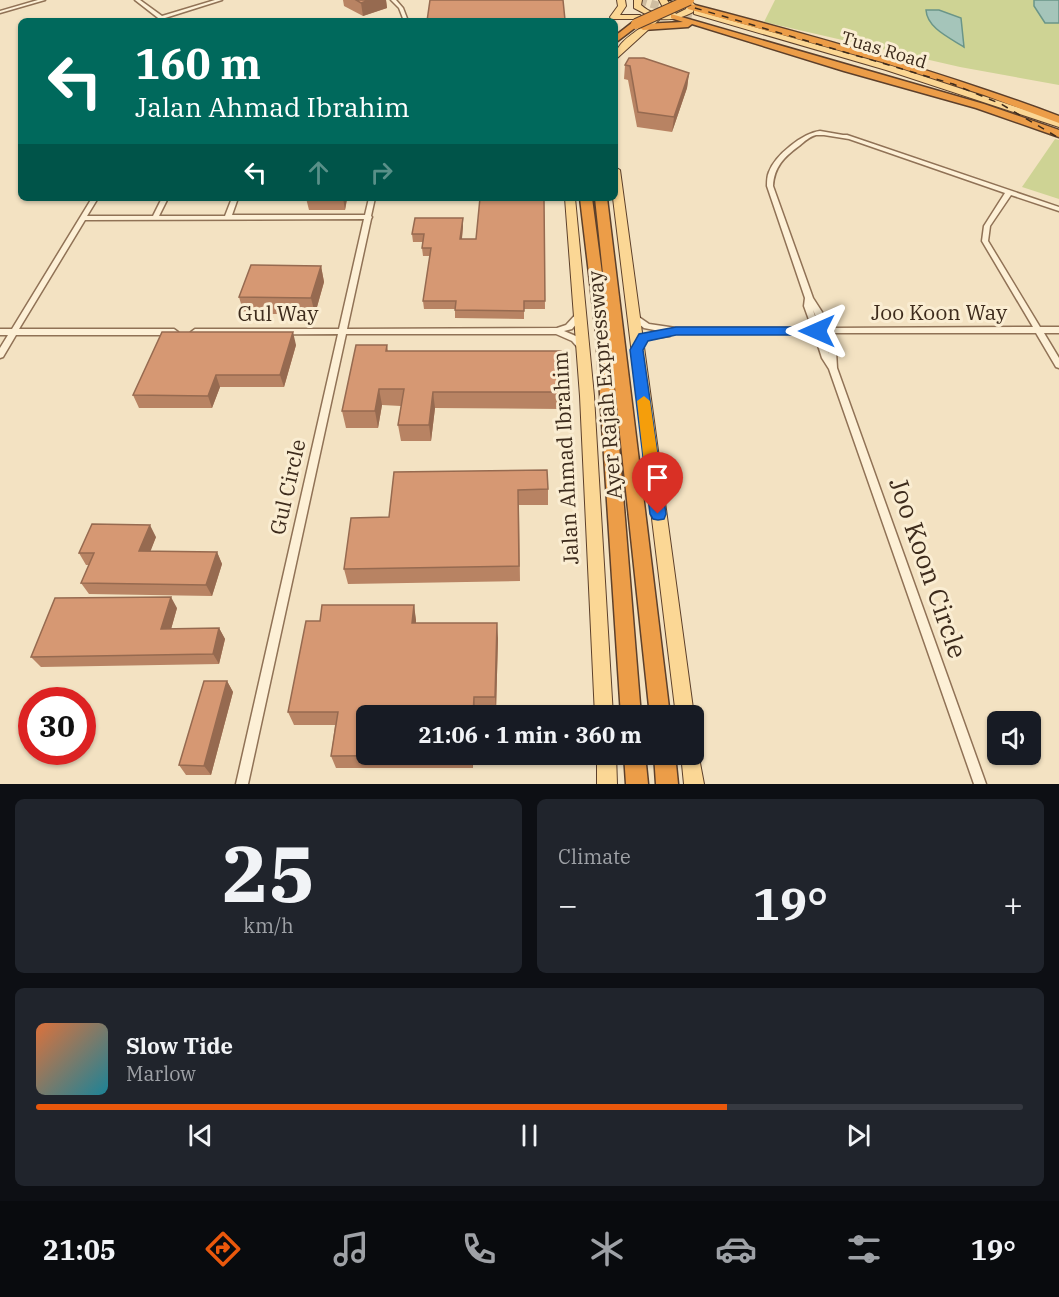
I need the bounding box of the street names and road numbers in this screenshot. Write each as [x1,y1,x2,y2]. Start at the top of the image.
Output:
street label: Tuas Road [839,26,930,73]
street label: Ayer Rajah Expressway [580,269,628,501]
street label: Joo Koon Way [871,298,1008,326]
street label: Gul Way [238,299,319,327]
street label: Jalan Ahmad Ibrahim [545,351,585,566]
street label: Gul Circle [262,436,312,537]
street label: Joo Koon Circle [882,473,976,663]

